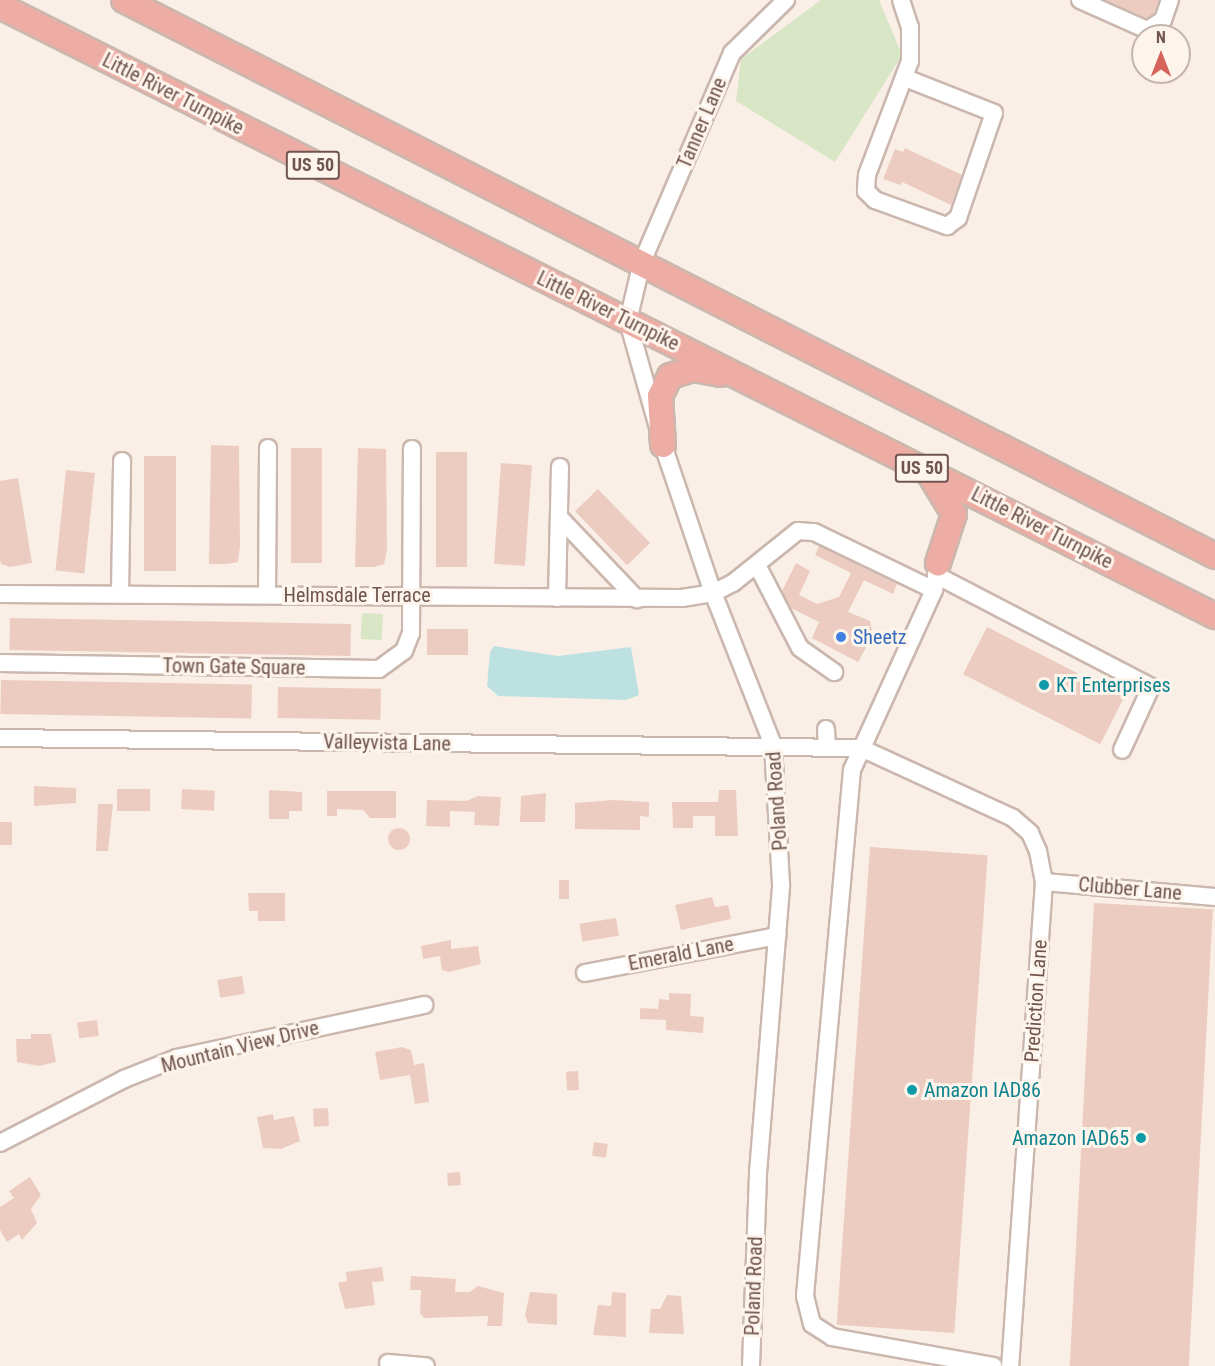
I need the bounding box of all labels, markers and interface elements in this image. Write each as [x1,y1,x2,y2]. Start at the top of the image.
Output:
north arrow [1131,24,1191,84]
text: N [1156,28,1166,47]
street label: Little River Turnpike [98,48,248,140]
street label: Tanner Lane [672,74,732,172]
road number: US 50 [284,150,342,180]
street label: Little River Turnpike [533,266,683,356]
road number: US 50 [894,453,950,483]
street label: Little River Turnpike [967,482,1117,574]
street label: Helmsdale Terrace [283,583,431,607]
place label: Sheetz [853,625,906,649]
marker: Sheetz [834,630,848,644]
street label: Town Gate Square [162,654,306,680]
place label: KT Enterprises [1056,673,1171,697]
marker: KT Enterprises [1037,678,1051,692]
street label: Valleyvista Lane [323,730,451,756]
street label: Poland Road [762,751,792,851]
street label: Clubber Lane [1077,873,1183,905]
street label: Emerald Lane [626,932,736,976]
street label: Prediction Lane [1020,939,1052,1063]
street label: Mountain View Drive [159,1016,321,1078]
place label: Amazon IAD86 [924,1078,1041,1102]
marker: Amazon IAD86 [905,1083,919,1097]
place label: Amazon IAD65 [1012,1126,1129,1150]
marker: Amazon IAD65 [1134,1131,1148,1145]
street label: Poland Road [740,1236,768,1336]

